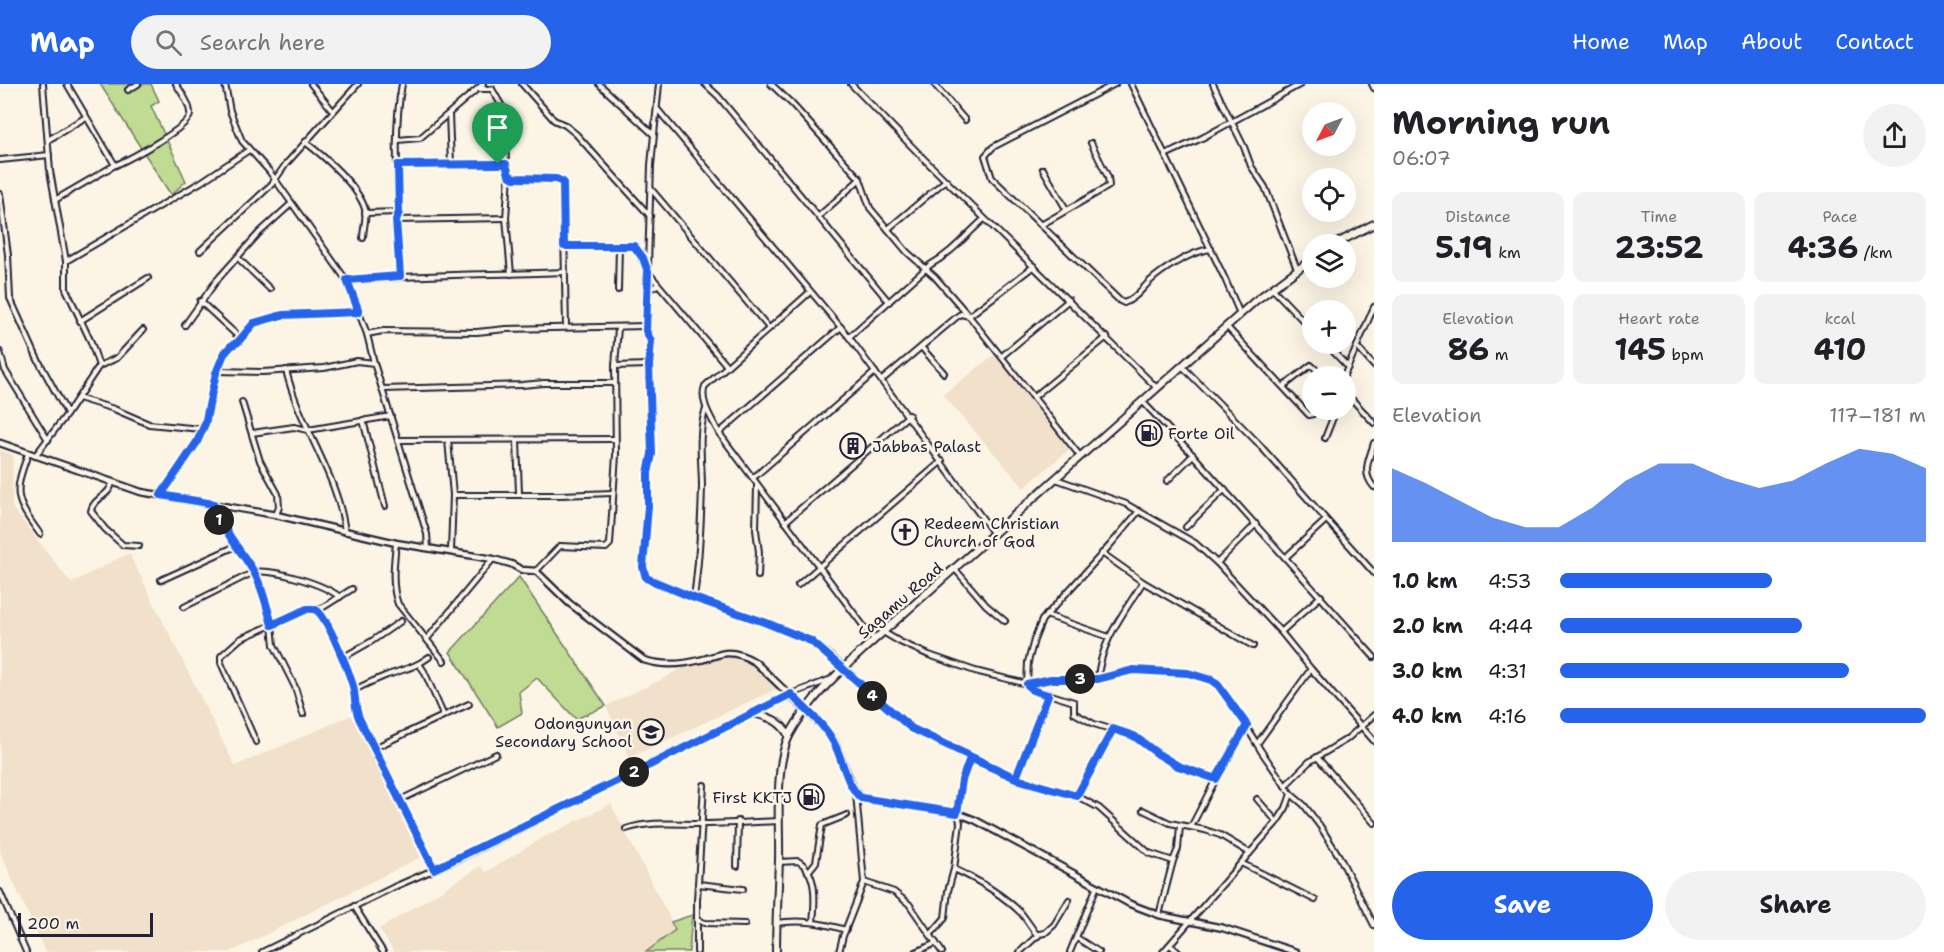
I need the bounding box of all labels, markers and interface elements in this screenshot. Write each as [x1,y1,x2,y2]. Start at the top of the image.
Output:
search box [131,15,551,69]
text: Map [30,23,95,61]
icon: search [152,26,185,59]
text: Search here [200,28,325,57]
text: Home [1572,28,1630,56]
text: Map [1663,28,1708,56]
text: About [1741,28,1802,56]
text: Contact [1835,28,1914,56]
text: Morning run [1392,100,1610,145]
pin [472,102,523,164]
north arrow [1302,102,1356,156]
map controls [1302,102,1356,420]
button: share [1863,104,1926,167]
icon: arrive [481,111,514,144]
text: 06:07 [1392,145,1451,171]
button: locate [1302,168,1356,222]
text: Distance [1445,206,1511,227]
text: Time [1641,206,1677,227]
text: Pace [1822,206,1858,227]
text: 5.19 [1435,227,1493,268]
text: 23:52 [1614,227,1704,268]
text: 4:36 [1788,227,1858,268]
button: layers [1302,234,1356,288]
text: km [1493,242,1521,263]
text: /km [1858,242,1892,263]
button: + [1302,300,1356,354]
text: Elevation [1442,308,1514,329]
text: Heart rate [1618,308,1700,329]
text: kcal [1824,308,1856,329]
text: 86 [1447,329,1489,370]
text: 145 [1614,329,1666,370]
text: 410 [1814,329,1866,370]
text: m [1489,344,1509,365]
text: bpm [1666,344,1704,365]
button: − [1302,366,1356,420]
text: Elevation [1392,402,1482,428]
text: 117–181 m [1829,402,1926,428]
fuel station icon: Forte Oil [1134,418,1164,448]
place label: Forte Oil [1168,423,1235,444]
building icon: Jabbas Palast [838,431,868,461]
place label: Jabbas Palast [872,436,981,457]
pin: 1 [204,505,234,535]
text: 1 [215,509,223,530]
place label: Redeem Christian Church of God [924,513,1060,552]
church icon: Redeem Christian Church of God [890,517,920,547]
street label: Sagamu Road [853,557,947,643]
text: 1.0 km [1392,568,1457,594]
text: 4:53 [1488,568,1532,594]
text: 2.0 km [1392,613,1463,639]
text: 4:44 [1488,613,1533,639]
text: 3.0 km [1392,658,1463,684]
text: 4:31 [1488,658,1527,684]
pin: 3 [1065,664,1095,694]
text: 3 [1074,668,1086,689]
pin: 4 [857,681,887,711]
text: 4 [866,685,878,706]
text: 4.0 km [1392,703,1462,729]
text: 4:16 [1488,703,1527,729]
place label: Odongunyan Secondary School [495,713,632,752]
school or university icon: Odongunyan Secondary School [636,717,666,747]
pin: 2 [619,757,649,787]
text: 2 [628,761,640,782]
fuel station icon: First KKTJ [796,782,826,812]
place label: First KKTJ [713,787,792,808]
button: Save [1392,871,1653,940]
button: Share [1665,871,1926,940]
scale bar [18,910,153,938]
text: 200 m [27,913,79,934]

